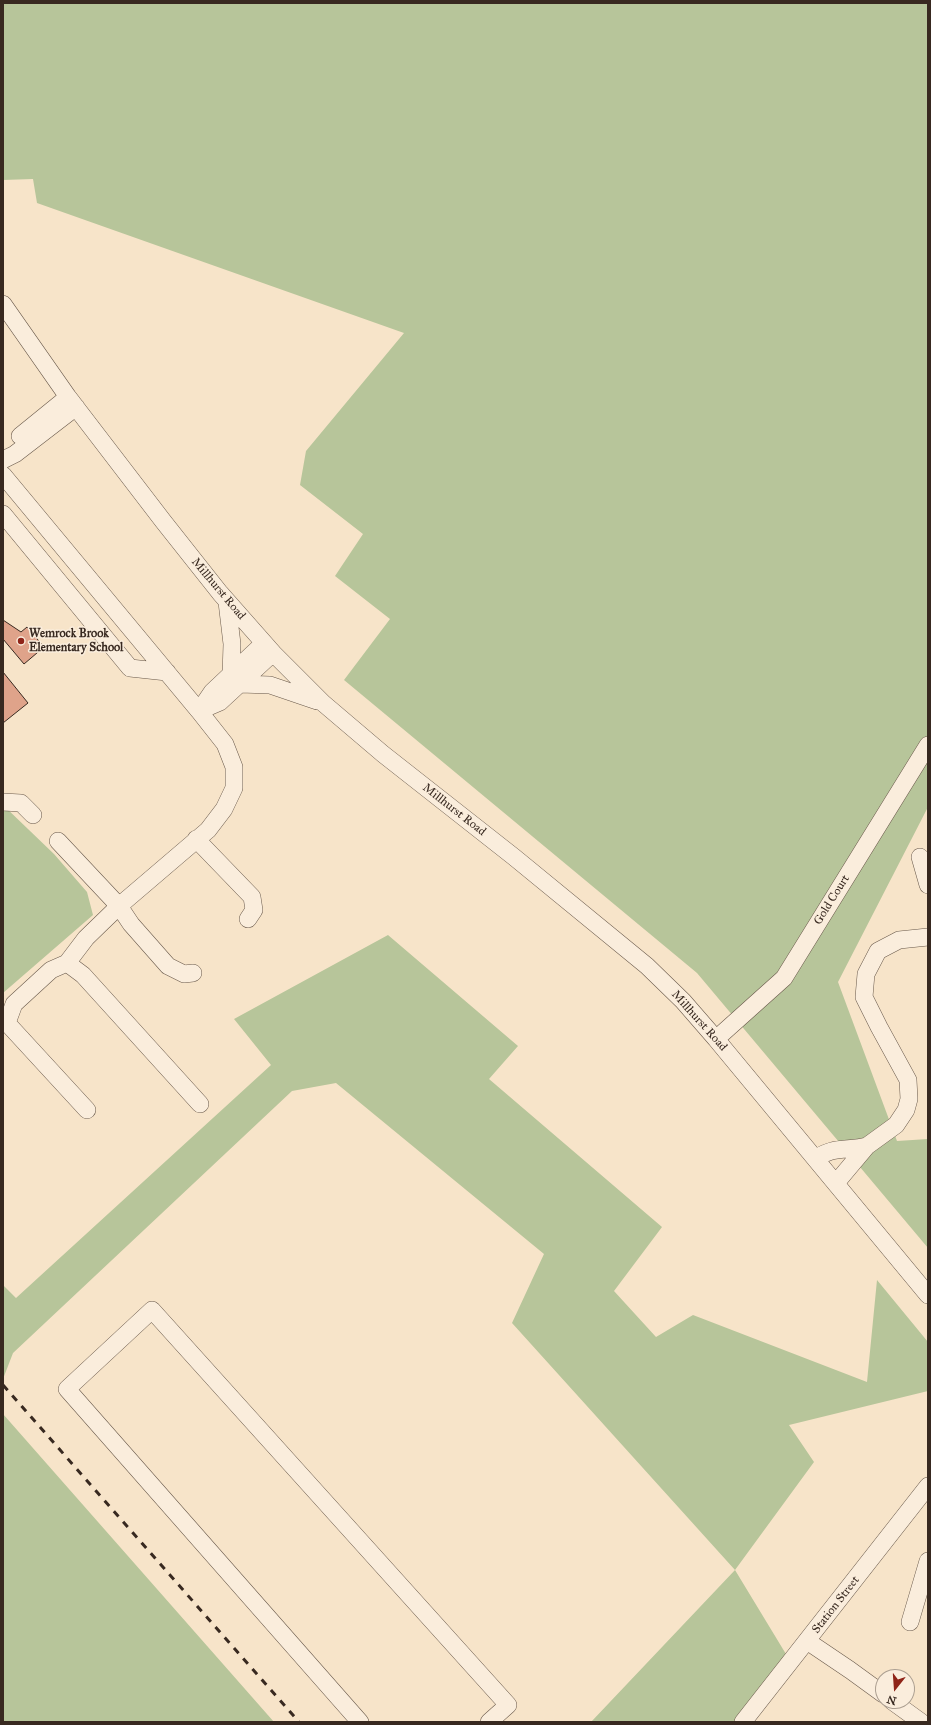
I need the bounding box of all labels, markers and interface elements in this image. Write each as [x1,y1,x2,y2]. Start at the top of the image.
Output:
street label: Millhurst Road [188,555,248,623]
place label: Wemrock Brook Elementary School [29,627,123,655]
marker: Wemrock Brook Elementary School [16,636,26,646]
street label: Millhurst Road [419,781,489,839]
street label: Gold Court [811,872,853,928]
street label: Millhurst Road [668,988,730,1054]
street label: Station Street [809,1573,863,1637]
north arrow [875,1669,915,1709]
text: N [885,1692,898,1708]

